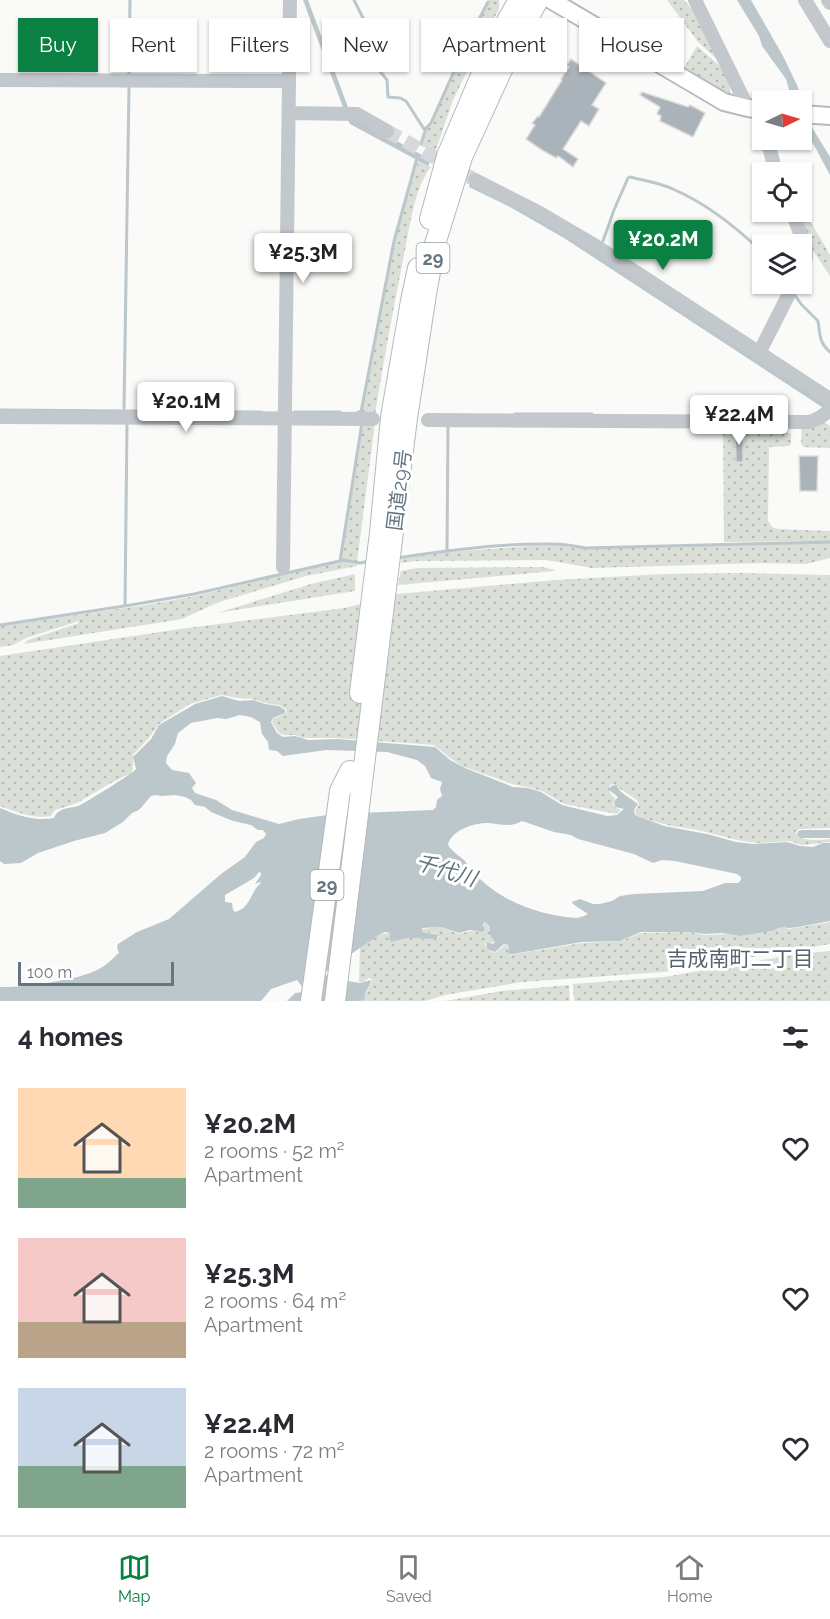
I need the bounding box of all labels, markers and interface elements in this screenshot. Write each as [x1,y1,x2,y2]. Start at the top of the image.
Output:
chip: Buy [18,18,98,72]
chip: Rent [110,18,197,72]
chip: Filters [209,18,310,72]
chip: New [322,18,409,72]
chip: Apartment [421,18,567,72]
chip: House [579,18,684,72]
north arrow [752,90,812,150]
map controls [752,90,812,294]
button: locate [752,162,812,222]
pin: ¥20.2M [614,220,712,271]
text: ¥20.2M [628,227,698,251]
pin: ¥25.3M [254,233,352,284]
button: layers [752,234,812,294]
text: ¥25.3M [268,240,338,264]
road number: 29 [416,243,450,273]
pin: ¥20.1M [137,382,235,433]
text: ¥20.1M [151,389,221,413]
pin: ¥22.4M [690,395,788,446]
text: ¥22.4M [704,402,774,426]
street label: 国道29号 [382,448,416,532]
water label: 千代川 [412,849,482,892]
road number: 29 [310,870,344,900]
district label: 吉成南町二丁目 [667,946,814,971]
scale bar [18,959,174,986]
text: 100 m [27,963,72,982]
icon: filters [779,1021,812,1054]
text: 4 homes [18,1022,123,1052]
text: ¥20.2M [204,1109,296,1139]
icon: home [66,1112,138,1184]
icon: heart [779,1132,812,1165]
text: 2 rooms · 52 m² [204,1139,345,1163]
text: Apartment [204,1163,303,1187]
text: ¥25.3M [204,1259,294,1289]
icon: home [66,1262,138,1334]
icon: heart [779,1282,812,1315]
text: 2 rooms · 64 m² [204,1289,346,1313]
text: Apartment [204,1313,303,1337]
text: ¥22.4M [204,1409,295,1439]
icon: home [66,1412,138,1484]
icon: heart [779,1432,812,1465]
text: 2 rooms · 72 m² [204,1439,344,1463]
text: Apartment [204,1463,303,1487]
tab: Map [118,1551,151,1606]
tab: Saved [386,1551,432,1606]
tab: Home [667,1551,712,1606]

